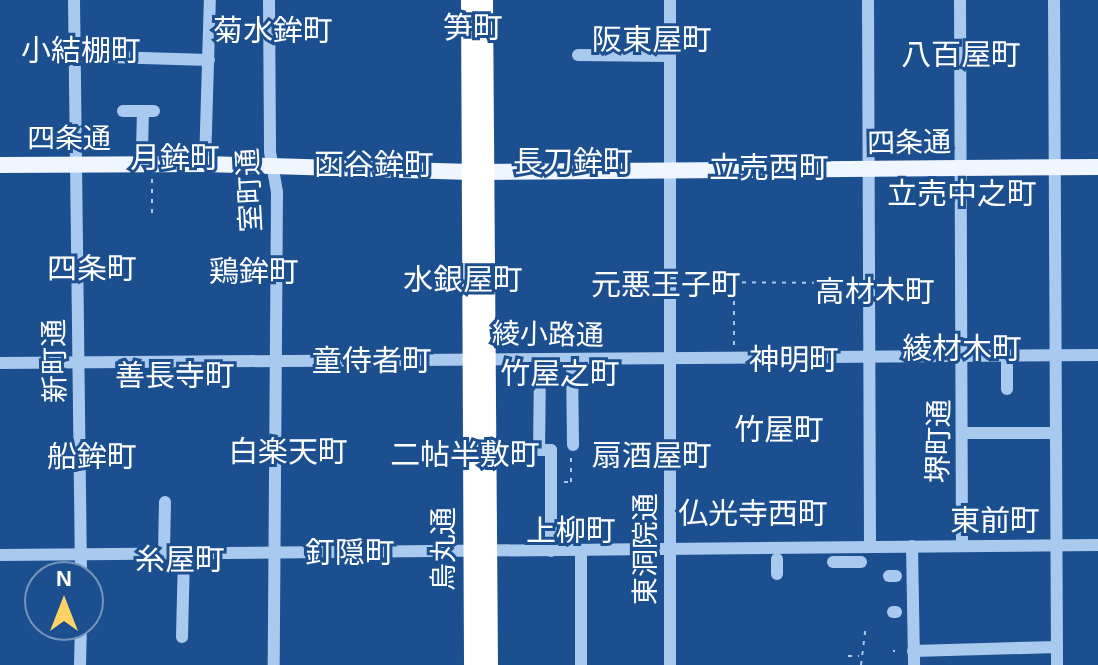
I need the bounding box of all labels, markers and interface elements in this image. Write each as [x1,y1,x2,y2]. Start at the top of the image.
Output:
district label: 笋町 [443,10,503,46]
district label: 菊水鉾町 [213,13,333,49]
district label: 阪東屋町 [592,22,712,58]
district label: 小結棚町 [21,33,141,69]
district label: 八百屋町 [901,37,1021,73]
street label: 四条通 [27,122,111,156]
street label: 四条通 [867,125,951,161]
district label: 月鉾町 [130,140,220,176]
district label: 長刀鉾町 [513,144,633,180]
street label: 室町通 [231,147,269,233]
district label: 函谷鉾町 [314,147,434,183]
district label: 立売西町 [709,150,829,186]
district label: 立売中之町 [887,176,1037,212]
district label: 四条町 [47,251,137,287]
district label: 鶏鉾町 [209,254,299,290]
district label: 水銀屋町 [403,262,523,298]
district label: 元悪王子町 [591,267,741,303]
district label: 高材木町 [815,274,935,310]
street label: 綾小路通 [492,317,604,353]
street label: 新町通 [37,319,73,403]
district label: 綾材木町 [902,331,1022,367]
district label: 神明町 [749,342,839,378]
district label: 童侍者町 [312,343,432,379]
district label: 竹屋之町 [500,356,620,392]
district label: 善長寺町 [115,358,235,394]
street label: 堺町通 [921,399,957,483]
district label: 竹屋町 [734,412,824,448]
district label: 白楽天町 [228,434,348,470]
district label: 二帖半敷町 [390,437,540,473]
district label: 扇酒屋町 [592,438,712,474]
district label: 船鉾町 [47,439,137,475]
street label: 東洞院通 [629,493,663,605]
district label: 仏光寺西町 [678,496,828,532]
district label: 東前町 [950,503,1040,539]
street label: 烏丸通 [427,507,461,591]
district label: 上柳町 [526,513,616,549]
district label: 釘隠町 [305,535,395,571]
district label: 糸屋町 [135,542,225,578]
north arrow [24,561,104,641]
text: N [56,566,72,591]

